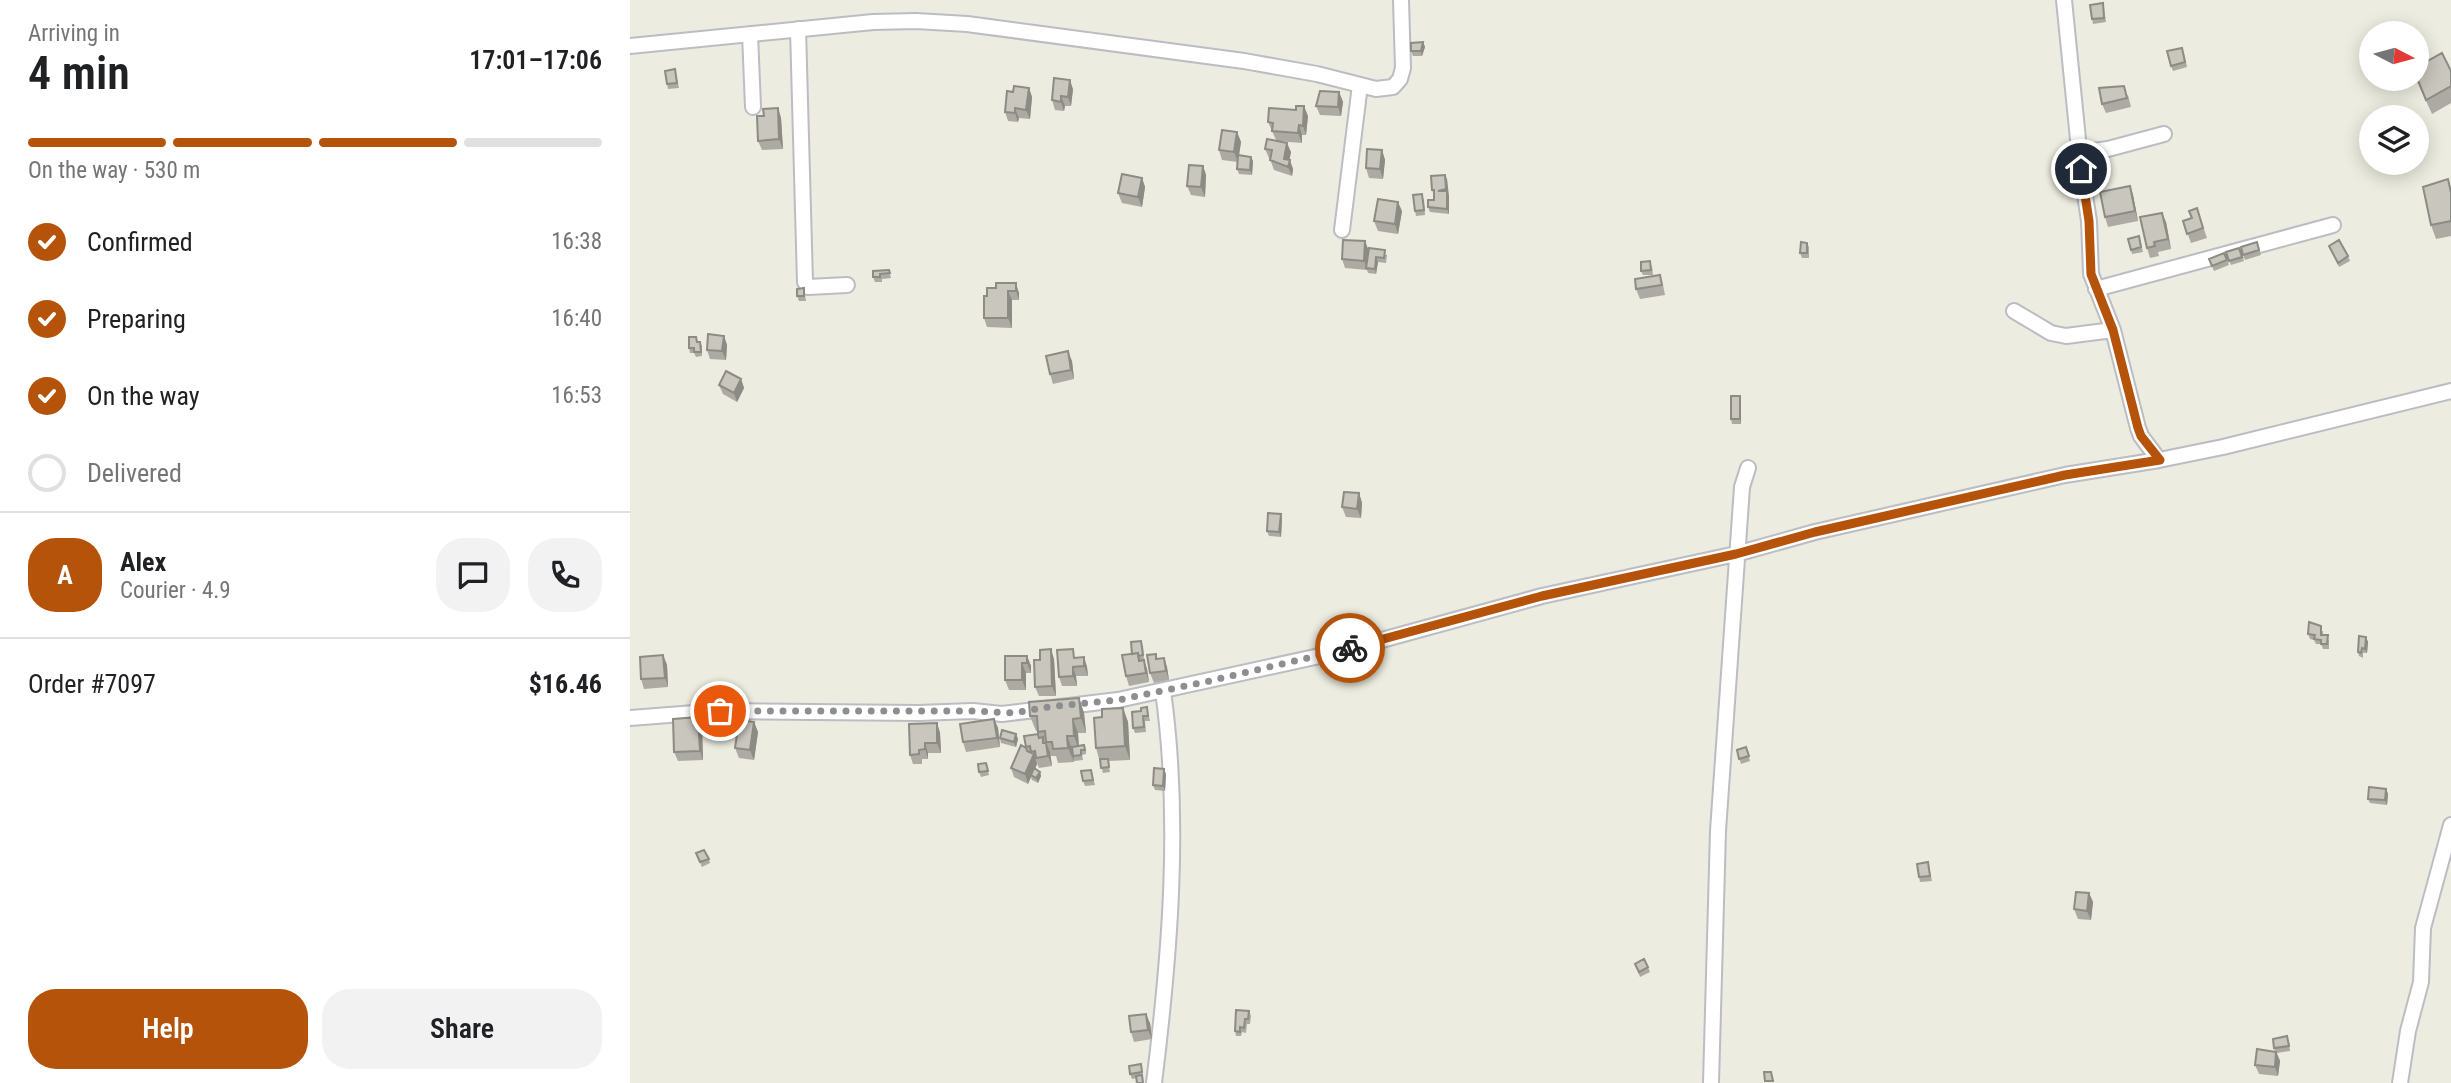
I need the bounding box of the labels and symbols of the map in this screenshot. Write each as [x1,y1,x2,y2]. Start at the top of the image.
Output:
north arrow [2359,21,2429,91]
pin [2051,139,2111,199]
courier [1315,613,1385,683]
pin [690,681,750,741]

